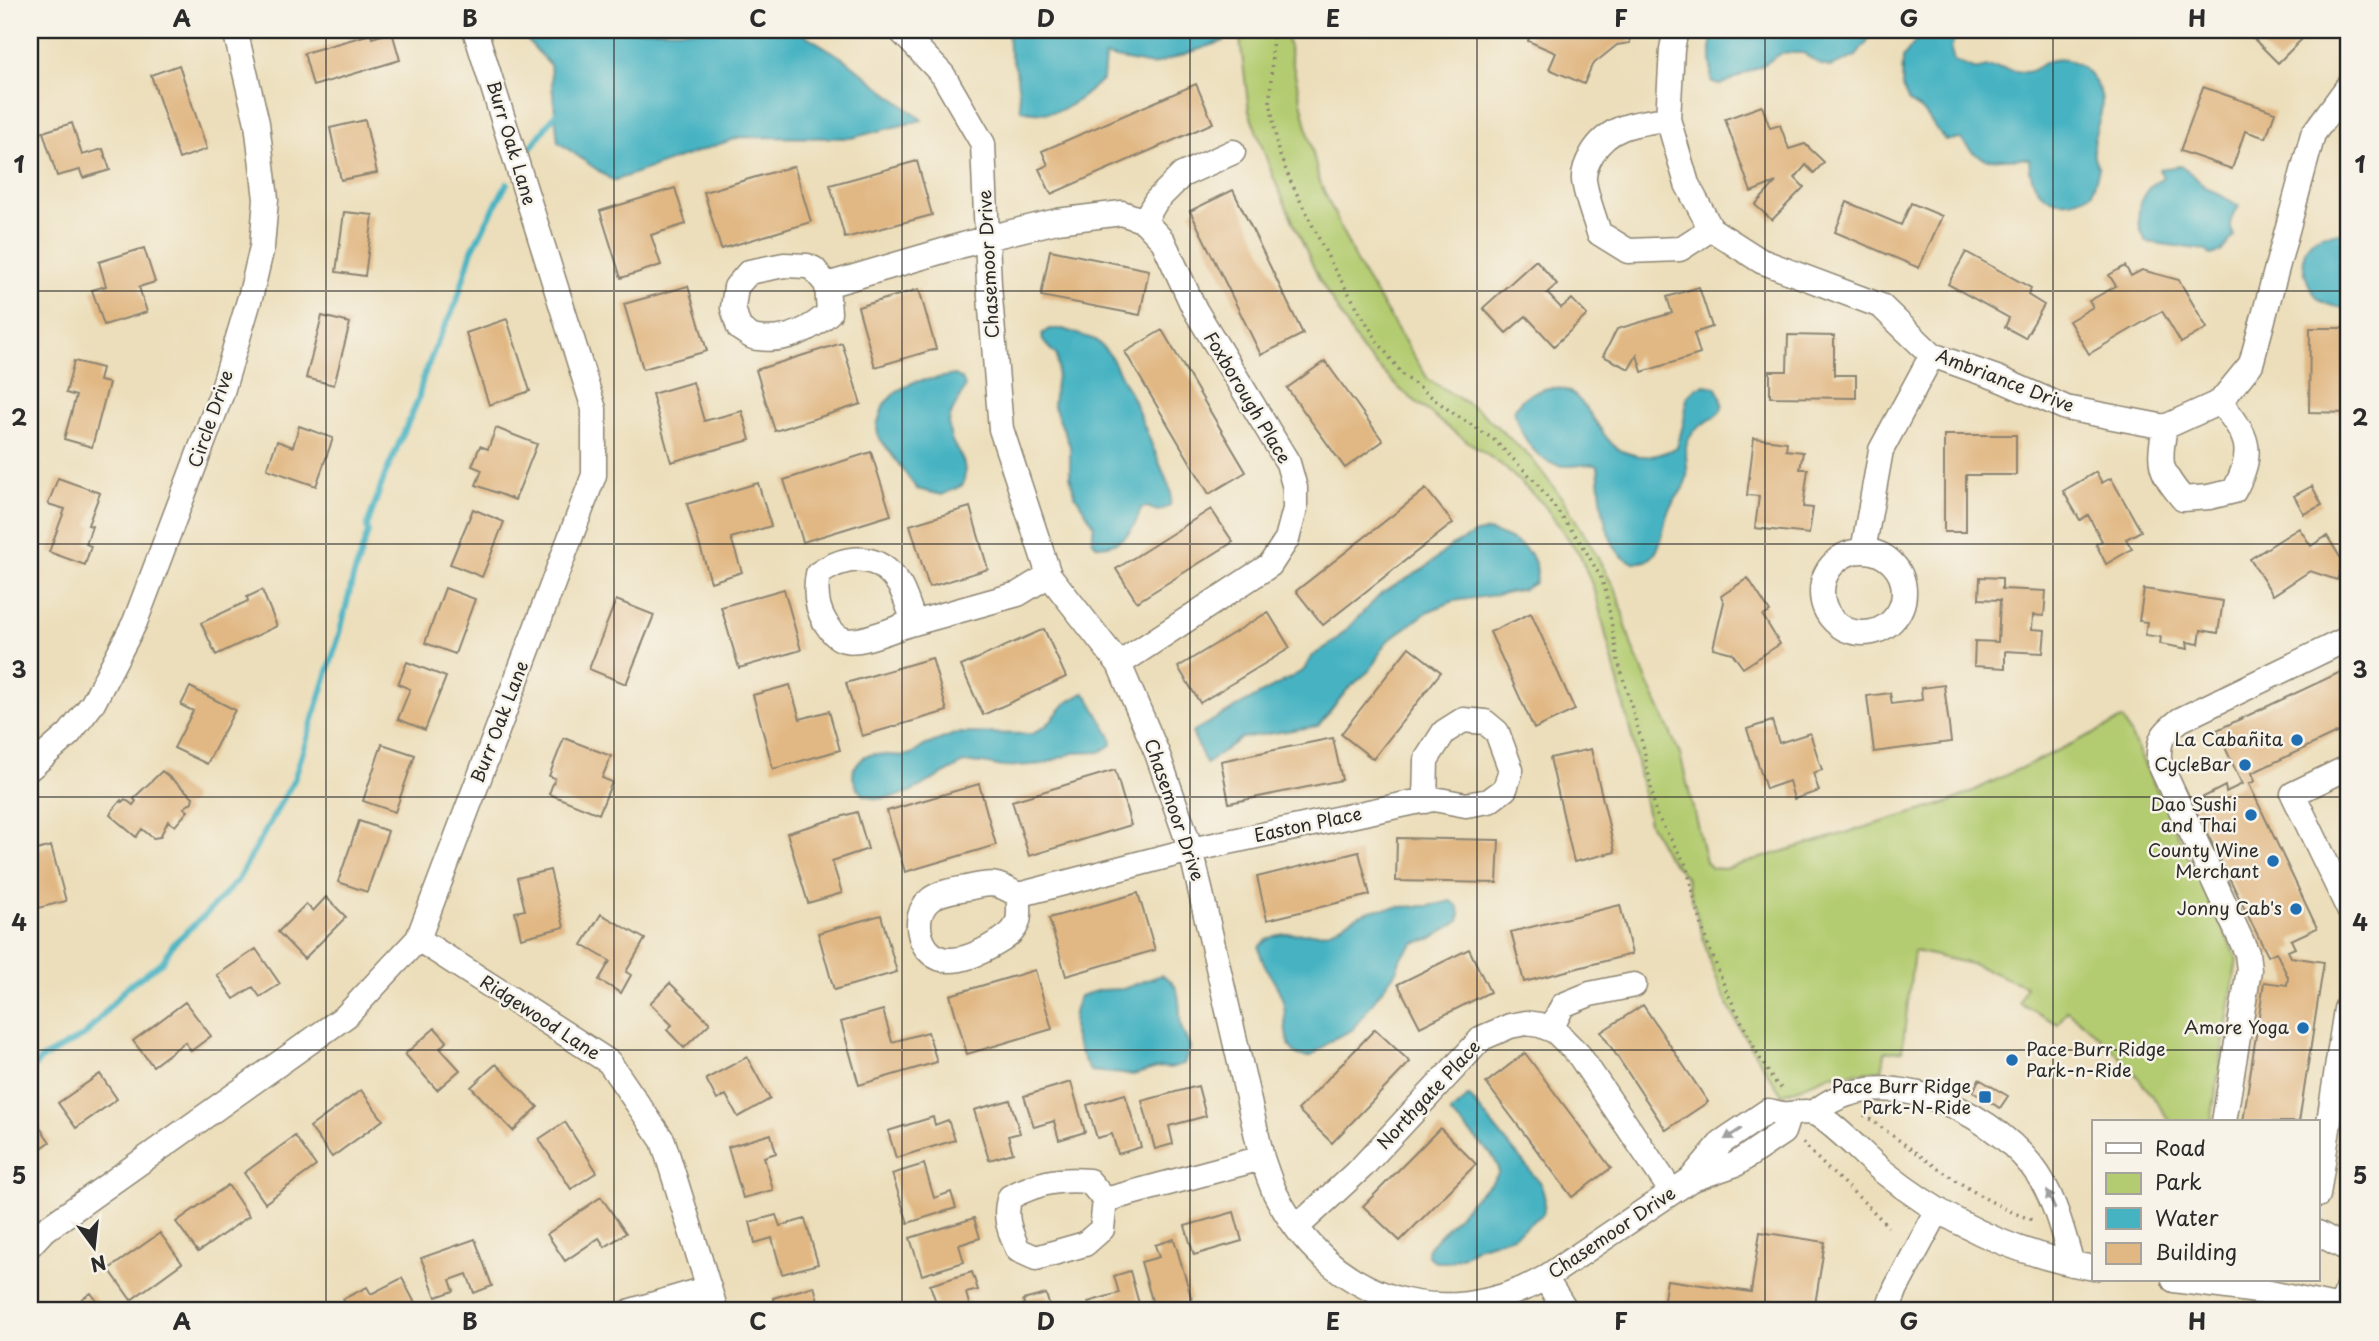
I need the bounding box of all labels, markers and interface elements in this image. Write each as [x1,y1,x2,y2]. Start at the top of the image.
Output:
text: A [173,0,191,35]
text: B [462,0,478,35]
text: C [749,0,767,35]
text: D [1037,0,1055,35]
text: E [1326,0,1340,35]
text: F [1614,0,1628,35]
text: G [1900,0,1918,35]
text: H [2188,0,2206,35]
street label: Burr Oak Lane [481,77,544,208]
text: 1 [14,146,25,181]
text: 1 [2355,146,2366,181]
street label: Chasemoor Drive [970,189,1005,339]
street label: Foxborough Place [1198,326,1298,468]
street label: Ambriance Drive [1933,341,2078,418]
street label: Circle Drive [180,366,239,471]
text: 2 [11,399,27,434]
text: 2 [2352,399,2368,434]
text: 3 [11,651,27,686]
text: 3 [2352,651,2368,686]
street label: Burr Oak Lane [463,657,534,786]
place label: La Cabañita [2175,725,2284,752]
marker: La Cabañita [2289,732,2305,748]
street label: Chasemoor Drive [1138,735,1212,884]
place label: CycleBar [2154,750,2232,777]
marker: CycleBar [2237,757,2253,773]
place label: Dao Sushi and Thai [2151,790,2237,838]
street label: Easton Place [1251,799,1364,848]
marker: Dao Sushi and Thai [2243,807,2259,823]
place label: County Wine Merchant [2148,836,2259,884]
marker: County Wine Merchant [2265,853,2281,869]
place label: Jonny Cab's [2177,894,2282,921]
marker: Jonny Cab's [2288,901,2304,917]
text: 4 [11,904,27,939]
text: 4 [2352,904,2368,939]
street label: Ridgewood Lane [475,968,606,1066]
place label: Amore Yoga [2184,1013,2290,1040]
marker: Amore Yoga [2295,1020,2311,1036]
street label: Northgate Place [1370,1033,1486,1155]
place label: Pace Burr Ridge Park-n-Ride [2026,1035,2165,1083]
marker: Pace Burr Ridge Park-n-Ride [2004,1052,2020,1068]
place label: Pace Burr Ridge Park-N-Ride [1832,1072,1971,1120]
marker: Pace Burr Ridge Park-N-Ride [1977,1089,1993,1105]
legend [2092,1120,2320,1282]
one-way arrow [1723,1128,1743,1141]
text: Road [2155,1131,2206,1163]
text: 5 [12,1157,26,1192]
text: 5 [2353,1157,2367,1192]
text: Park [2155,1165,2202,1197]
street label: Chasemoor Drive [1542,1179,1681,1285]
one-way arrow [2045,1189,2056,1210]
text: Water [2155,1201,2219,1233]
north arrow [60,1212,130,1282]
text: Building [2155,1235,2237,1267]
text: N [88,1249,110,1280]
text: A [173,1303,191,1338]
text: B [462,1303,478,1338]
text: C [749,1303,767,1338]
text: D [1037,1303,1055,1338]
text: E [1326,1303,1340,1338]
text: F [1614,1303,1628,1338]
text: G [1900,1303,1918,1338]
text: H [2188,1303,2206,1338]

